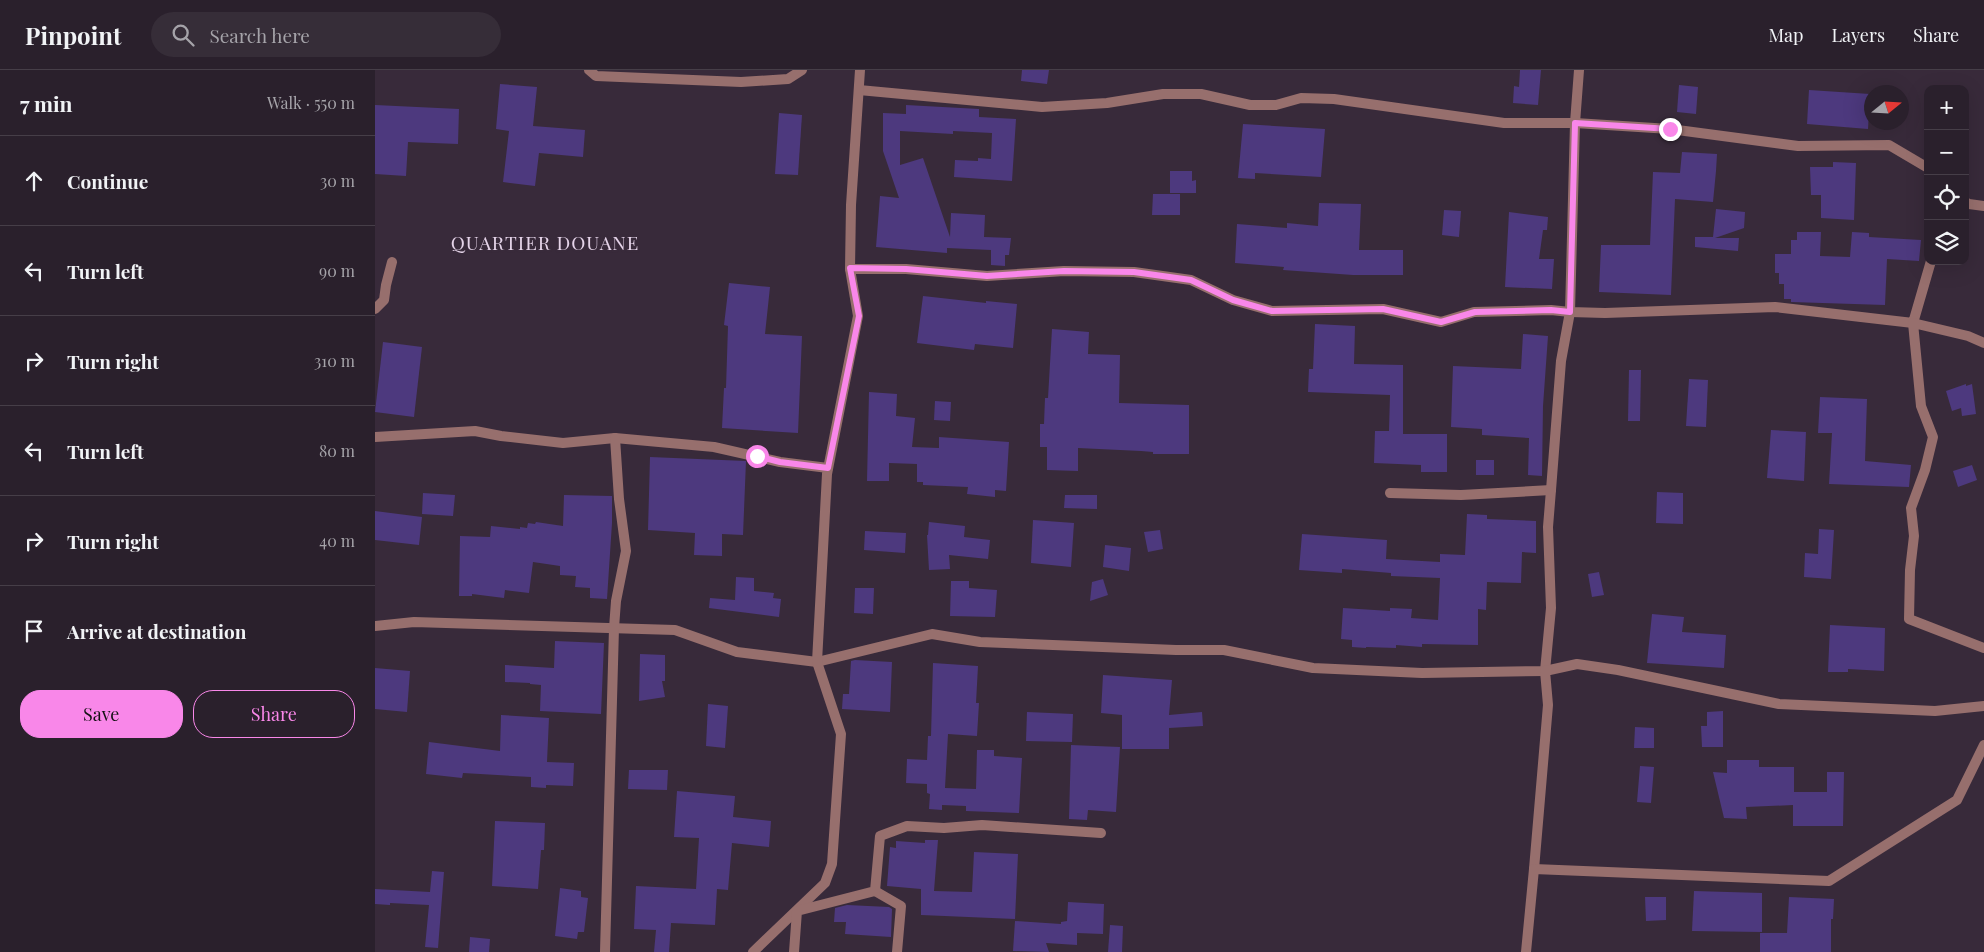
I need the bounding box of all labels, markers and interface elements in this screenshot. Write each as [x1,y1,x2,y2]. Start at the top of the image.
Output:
search box [151,12,501,57]
text: Pinpoint [25,19,121,51]
icon: search [169,21,197,49]
text: Search here [209,22,310,48]
text: Map [1768,23,1803,47]
text: Layers [1831,23,1885,47]
text: Share [1913,23,1959,47]
north arrow [1864,85,1909,130]
map controls [1924,85,1969,265]
button: + [1924,85,1969,130]
text: 7 min [20,89,73,117]
text: Walk · 550 m [267,92,355,113]
route end [1659,118,1682,141]
button: − [1924,130,1969,175]
icon: ahead [20,167,48,195]
text: Continue [67,168,148,194]
text: 30 m [320,170,355,191]
button: locate [1924,175,1969,220]
button: layers [1924,220,1969,265]
district label: QUARTIER DOUANE [451,229,639,255]
icon: left [20,257,48,285]
text: Turn left [67,258,144,284]
text: 90 m [319,260,355,281]
icon: right [20,347,48,375]
text: Turn right [67,348,159,374]
text: 310 m [314,350,355,371]
icon: left [20,437,48,465]
text: Turn left [67,438,144,464]
text: 80 m [319,440,355,461]
route start [746,445,769,468]
icon: right [20,527,48,555]
text: Turn right [67,528,159,554]
text: 40 m [319,530,355,551]
icon: arrive [20,617,48,645]
text: Arrive at destination [67,618,247,644]
button: Save [20,690,183,738]
button: Share [193,690,355,738]

